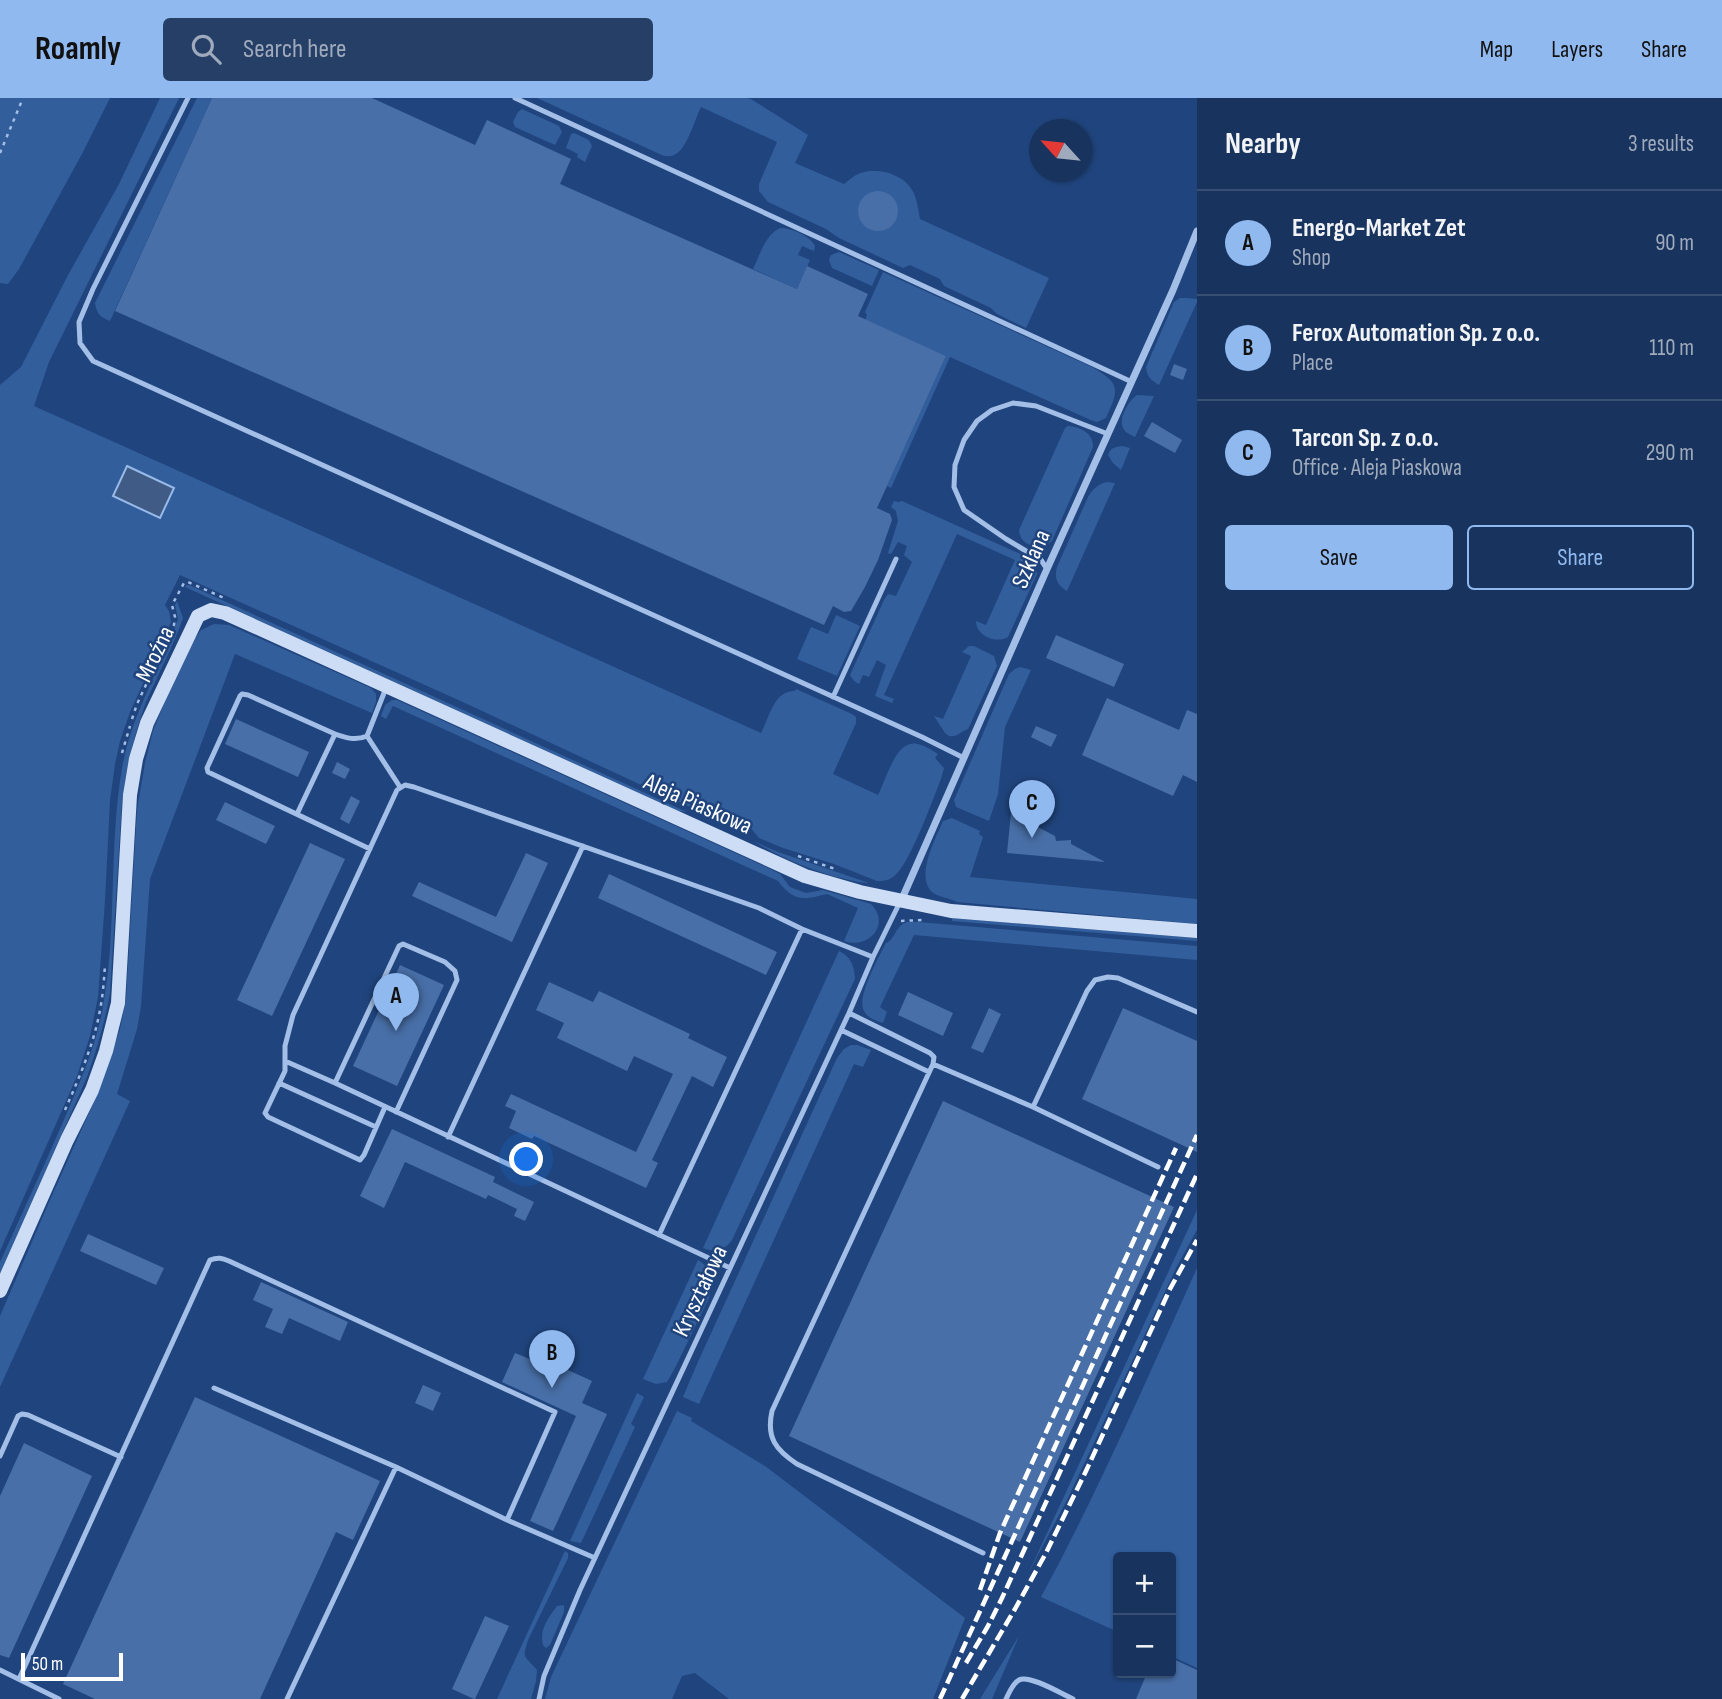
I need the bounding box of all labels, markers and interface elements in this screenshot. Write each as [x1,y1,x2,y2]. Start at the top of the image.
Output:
search box [163,18,653,81]
text: Roamly [35,29,121,69]
icon: search [187,30,225,68]
text: Search here [243,34,346,65]
text: Map [1480,35,1513,64]
text: Layers [1551,35,1603,64]
text: Share [1641,35,1687,64]
north arrow [1029,119,1092,182]
text: Nearby [1225,126,1301,162]
text: 3 results [1628,130,1694,158]
text: Energo-Market Zet [1292,213,1466,244]
text: A [1243,229,1253,257]
text: 90 m [1655,229,1694,257]
text: Shop [1292,244,1331,272]
text: Ferox Automation Sp. z o.o. [1292,318,1540,349]
text: B [1243,334,1253,362]
text: 110 m [1649,334,1694,362]
text: Place [1292,349,1333,377]
text: Tarcon Sp. z o.o. [1292,423,1439,454]
text: C [1242,439,1254,467]
text: 290 m [1646,439,1694,467]
text: Office · Aleja Piaskowa [1292,454,1462,482]
street label: Szklana [1005,525,1057,593]
button: Save [1225,525,1453,590]
button: Share [1467,525,1694,590]
street label: Mroźna [129,621,181,687]
street label: Aleja Piaskowa [638,767,757,841]
pin: C [1009,780,1055,838]
pin: A [373,973,419,1031]
your location [509,1142,543,1176]
street label: Kryształowa [666,1241,734,1341]
pin: B [529,1330,575,1388]
map controls [1113,1552,1176,1678]
button: + [1113,1552,1176,1615]
button: − [1113,1615,1176,1678]
scale bar [21,1650,122,1682]
text: 50 m [32,1653,63,1676]

